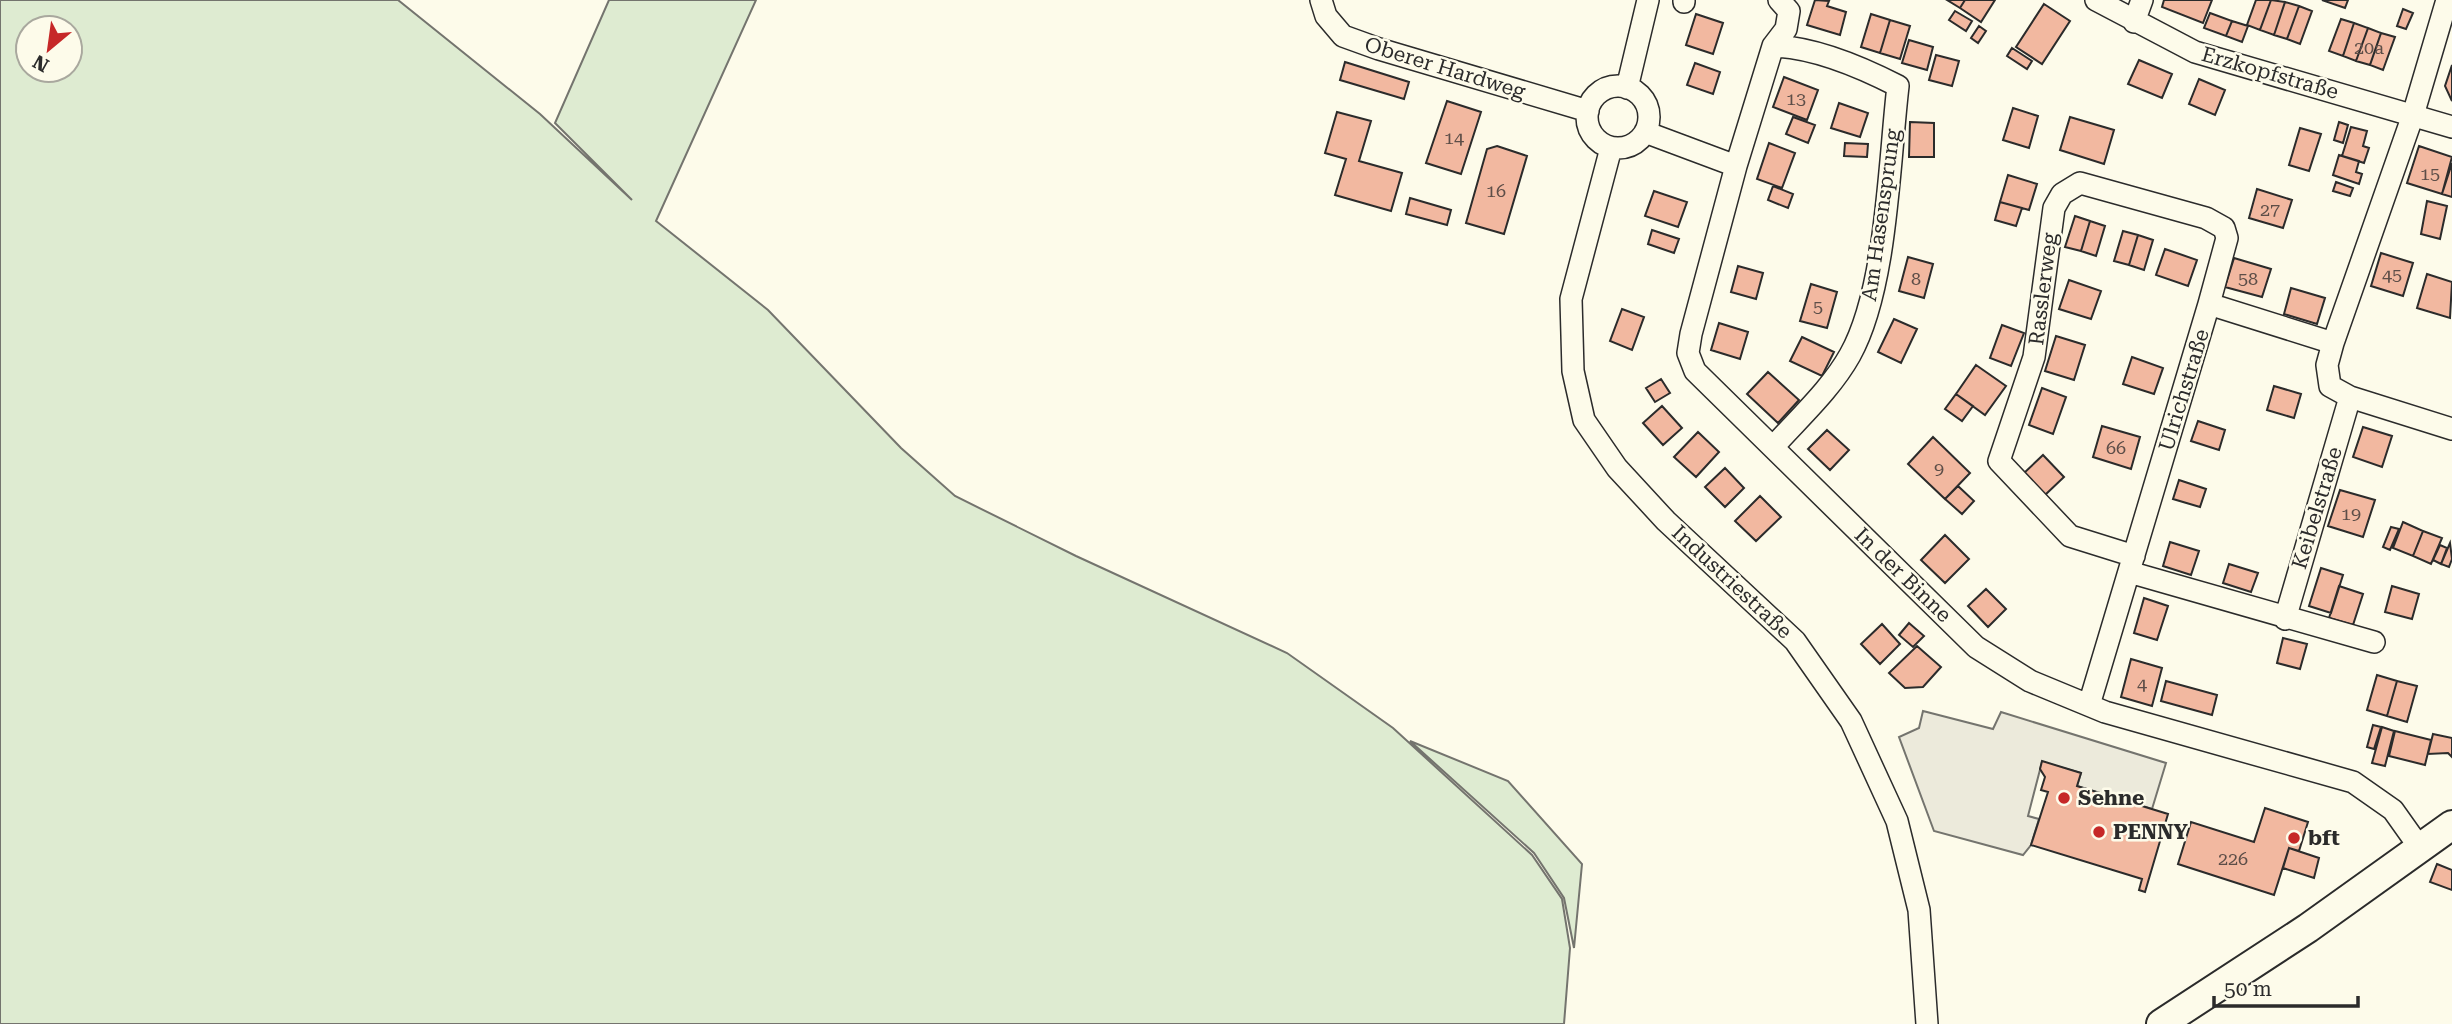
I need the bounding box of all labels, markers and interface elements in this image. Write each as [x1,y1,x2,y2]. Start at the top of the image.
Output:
north arrow [14,14,84,84]
street label: Oberer Hardweg [1362,32,1528,104]
house number: 20a [2354,37,2384,58]
street label: Erzkopfstraße [2199,42,2341,104]
text: N [29,50,53,77]
house number: 13 [1786,88,1806,109]
house number: 14 [1444,127,1464,148]
street label: Am Hasensprung [1857,127,1905,303]
house number: 15 [2420,163,2440,184]
house number: 16 [1486,180,1506,201]
house number: 27 [2260,199,2280,220]
street label: Rasslerweg [2024,231,2062,347]
house number: 45 [2382,264,2402,285]
house number: 8 [1911,268,1921,289]
house number: 58 [2238,268,2258,289]
house number: 5 [1813,296,1823,317]
street label: Ulrichstraße [2154,326,2214,454]
house number: 66 [2106,437,2126,458]
street label: Keibelstraße [2287,444,2347,572]
house number: 9 [1934,458,1944,479]
house number: 19 [2341,503,2361,524]
street label: Industriestraße [1667,520,1797,644]
street label: In der Binne [1850,523,1956,627]
house number: 4 [2137,673,2147,694]
place label: Sehne [2078,786,2144,810]
marker: Sehne [2056,790,2072,806]
place label: PENNY [2113,820,2188,844]
marker: PENNY [2091,824,2107,840]
place label: bft [2308,826,2340,850]
marker: bft [2286,830,2302,846]
house number: 226 [2218,848,2248,869]
scale bar [2214,964,2358,1008]
text: 50 m [2224,977,2272,1001]

